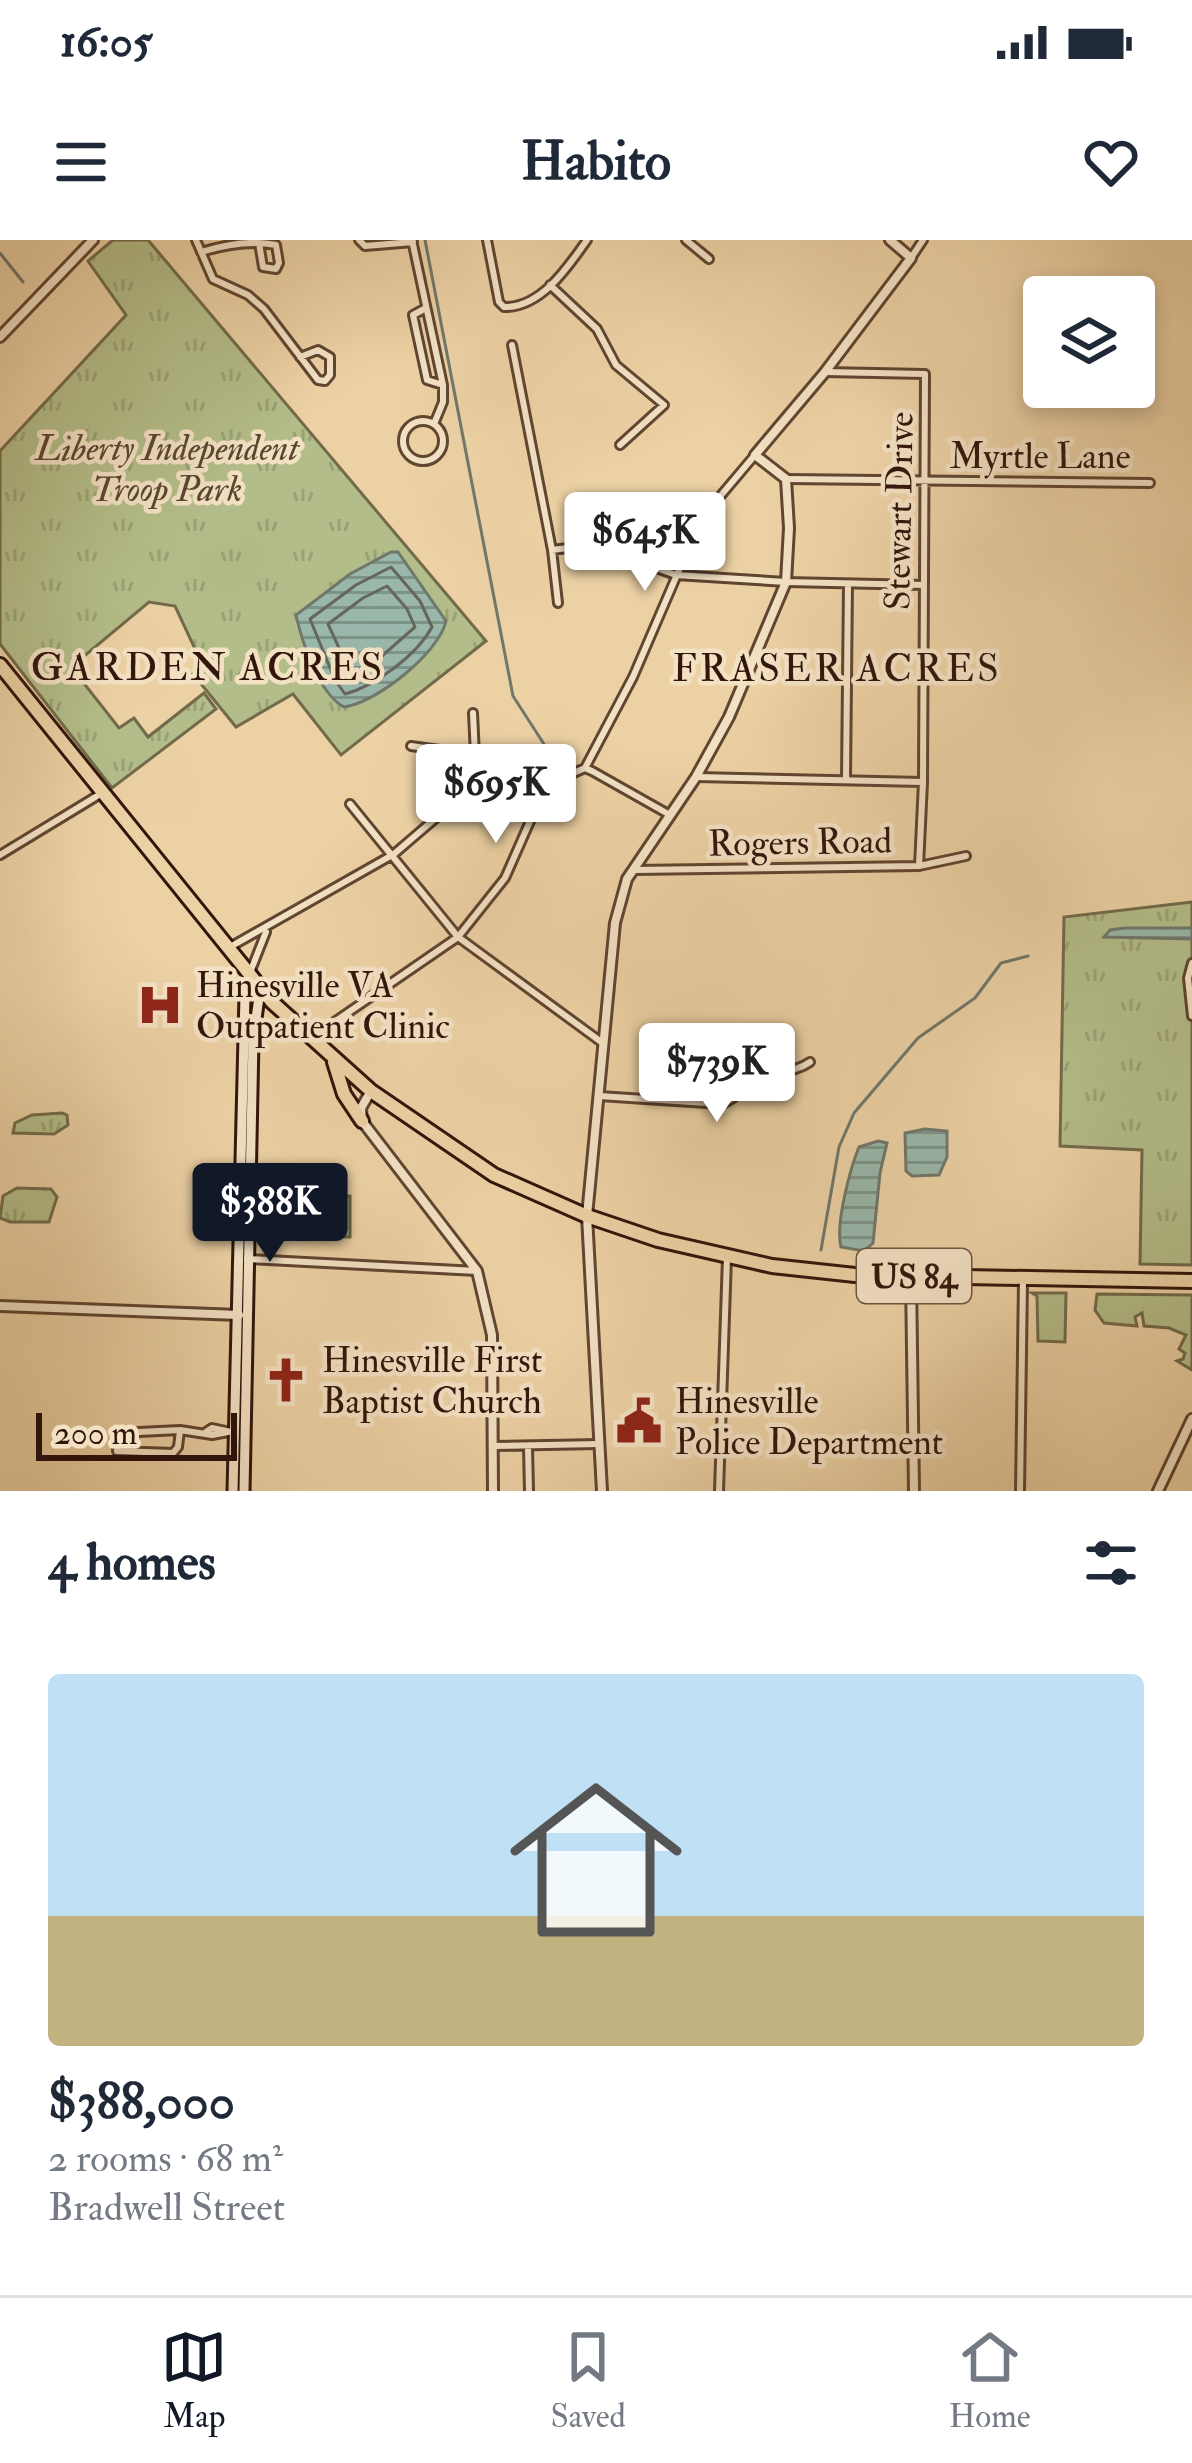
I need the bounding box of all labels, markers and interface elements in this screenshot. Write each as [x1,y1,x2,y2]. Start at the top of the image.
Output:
text: 16:05 [60,14,153,70]
text: Habito [521,128,671,196]
icon: menu [48,129,114,195]
icon: heart [1078,129,1144,195]
map controls [1023,276,1155,408]
button: layers [1023,276,1155,408]
street label: Stewart Drive [875,411,924,611]
park label: Liberty Independent Troop Park [33,426,300,512]
street label: Myrtle Lane [949,434,1131,479]
pin: $645K [561,492,729,594]
text: $645K [591,506,699,555]
district label: GARDEN ACRES [31,643,385,692]
district label: FRASER ACRES [672,644,1002,693]
pin: $695K [412,744,580,846]
text: $695K [443,758,549,807]
street label: Rogers Road [708,818,893,867]
place label: Hinesville VA Outpatient Clinic [196,963,450,1049]
hospital icon: Hinesville VA Outpatient Clinic [135,980,185,1030]
pin: $739K [633,1023,801,1125]
text: $739K [666,1037,768,1086]
pin: $388K [186,1163,354,1265]
text: $388K [220,1177,320,1226]
road number: US 84 [857,1249,971,1303]
place label: Hinesville First Baptist Church [322,1338,542,1424]
church icon: Hinesville First Baptist Church [261,1355,311,1405]
place label: Hinesville Police Department [675,1379,943,1465]
public building icon: Hinesville Police Department [614,1396,664,1446]
scale bar [36,1407,237,1460]
text: 200 m [54,1413,137,1454]
icon: filters [1078,1530,1144,1596]
text: 4 homes [48,1531,216,1595]
icon: home [488,1752,704,1968]
text: $388,000 [48,2070,235,2134]
text: 2 rooms · 68 m² [48,2134,283,2183]
text: Bradwell Street [48,2183,285,2232]
tab: Map [161,2324,227,2437]
tab: Saved [550,2324,626,2437]
tab: Home [949,2324,1031,2437]

